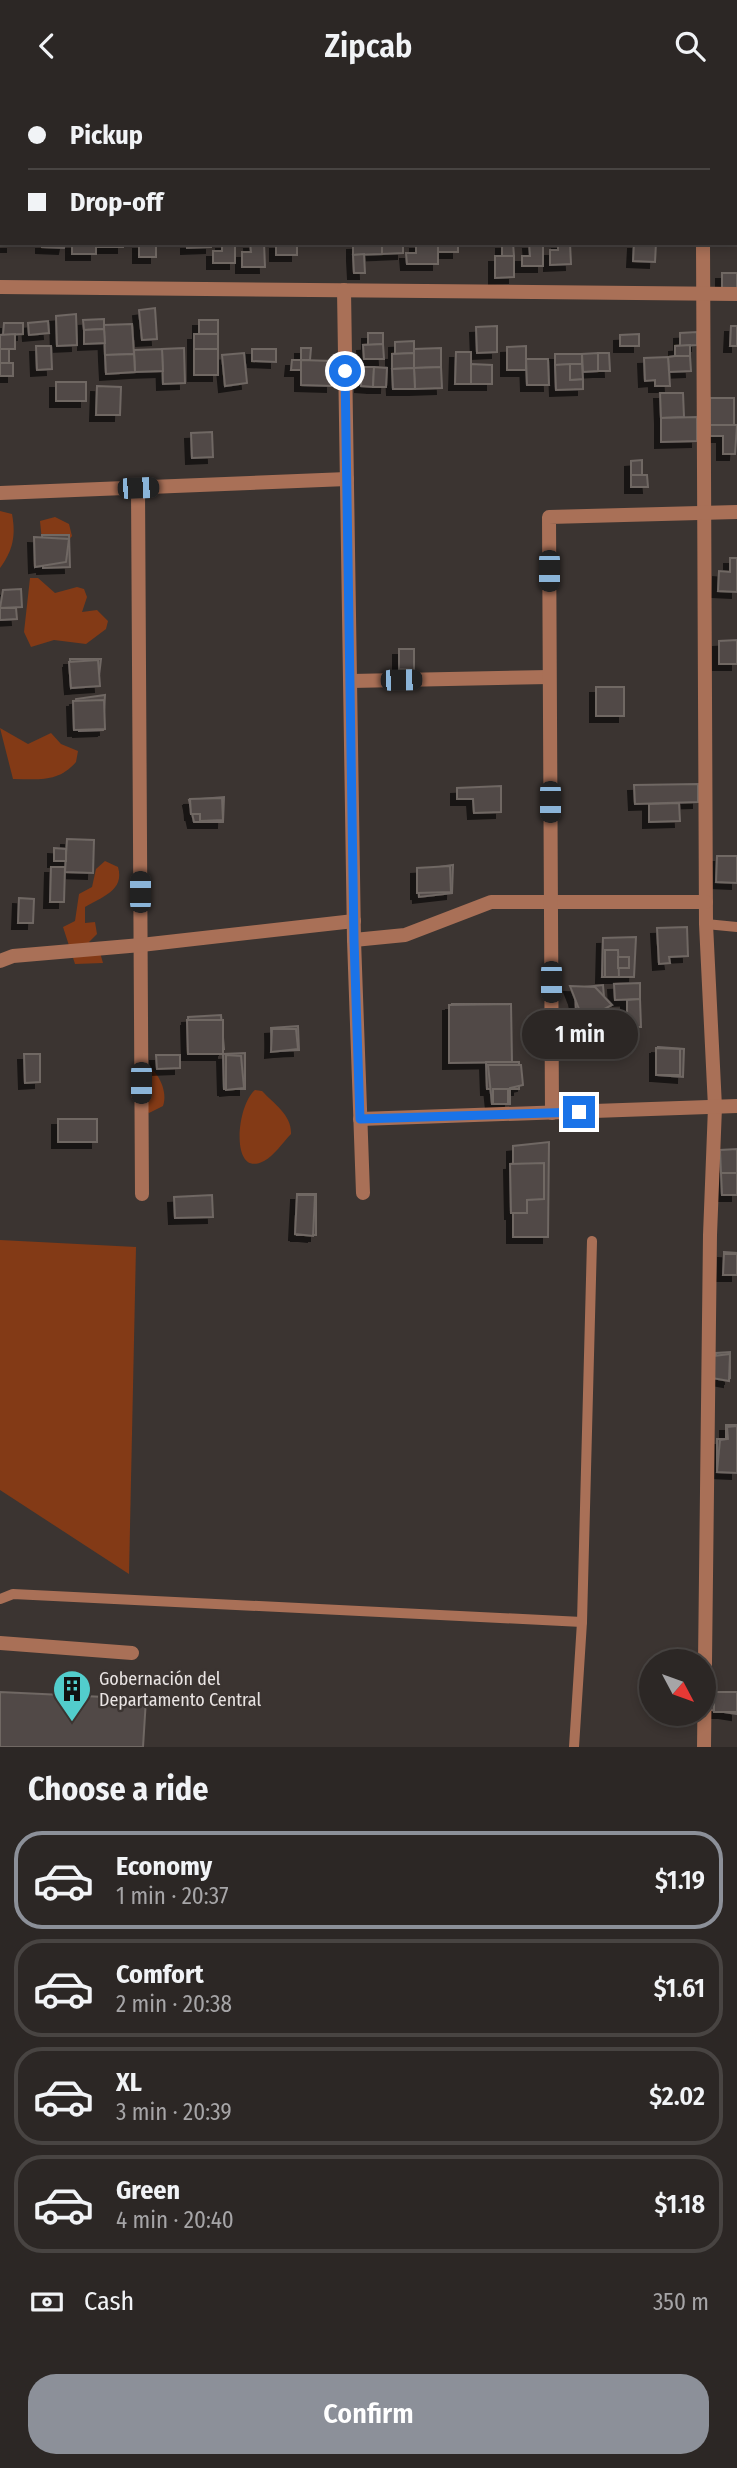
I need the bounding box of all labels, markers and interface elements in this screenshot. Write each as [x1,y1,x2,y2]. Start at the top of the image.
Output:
icon: back [28,27,66,65]
text: Zipcab [325,27,412,65]
icon: search [671,27,709,65]
text: Pickup [70,120,143,151]
text: Drop-off [70,187,163,218]
route start [329,355,361,387]
car [117,477,160,499]
car [539,550,560,592]
car [380,669,423,691]
car [540,781,561,823]
car [130,871,151,913]
car [541,961,562,1003]
callout: 1 min [521,1011,637,1059]
text: 1 min [555,1020,605,1048]
car [131,1062,152,1104]
route end [563,1096,595,1128]
north arrow [639,1649,716,1725]
map controls [639,1649,716,1726]
building icon: Gobernación del Departamento Central [51,1668,93,1723]
place label: Gobernación del Departamento Central [99,1668,261,1711]
text: Choose a ride [28,1770,209,1808]
icon: car [32,1849,95,1912]
text: Economy [116,1851,212,1882]
text: $1.19 [655,1865,705,1896]
text: 1 min · 20:37 [116,1882,228,1910]
icon: car [32,1957,95,2020]
text: Comfort [116,1959,204,1990]
text: $1.61 [654,1973,705,2004]
text: 2 min · 20:38 [116,1990,232,2018]
icon: car [32,2065,95,2128]
text: XL [116,2067,142,2098]
text: $2.02 [649,2081,705,2112]
text: 3 min · 20:39 [116,2098,232,2126]
icon: car [32,2173,95,2236]
text: Green [116,2175,180,2206]
text: $1.18 [655,2189,705,2220]
text: 4 min · 20:40 [116,2206,234,2234]
icon: cash [28,2283,66,2321]
text: Cash [84,2286,134,2317]
text: 350 m [653,2288,709,2316]
button: Confirm [28,2374,709,2454]

